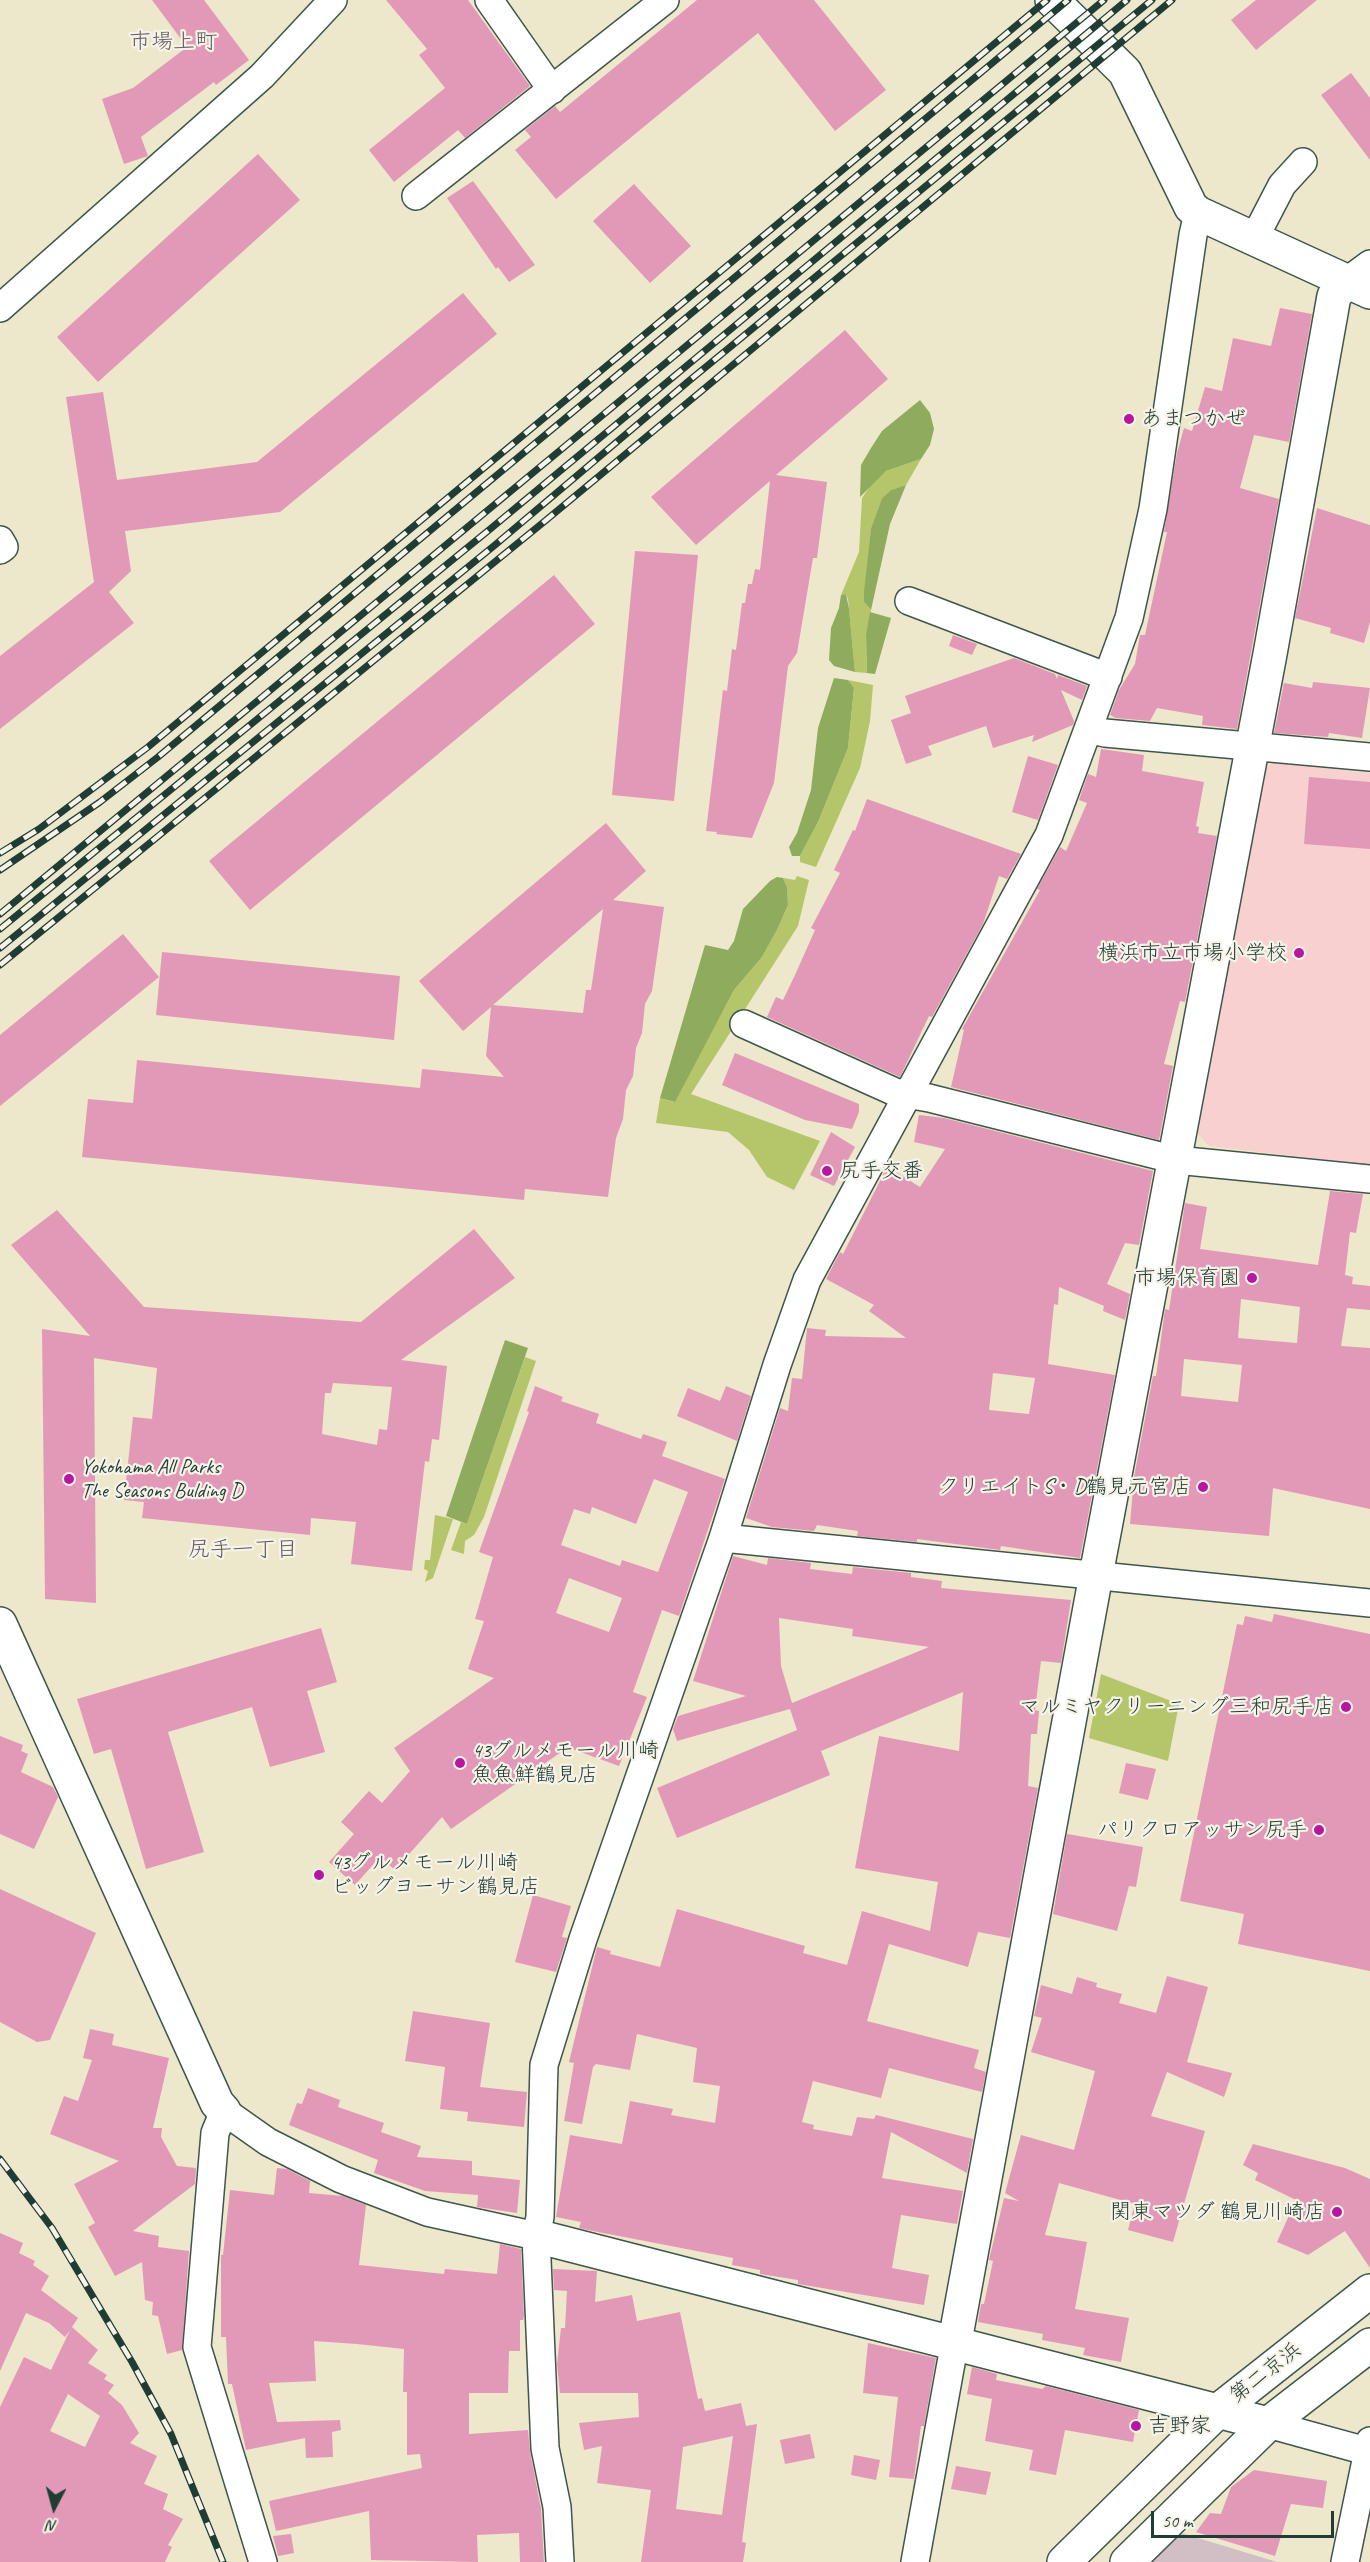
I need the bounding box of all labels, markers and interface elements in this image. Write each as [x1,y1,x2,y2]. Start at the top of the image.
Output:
district label: 市場上町 [129,29,217,55]
place label: あまつかぜ [1141,406,1246,432]
marker: あまつかぜ [1122,412,1136,426]
place label: 横浜市立市場小学校 [1098,940,1287,966]
marker: 横浜市立市場小学校 [1292,946,1306,960]
place label: 尻手交番 [839,1158,923,1184]
marker: 尻手交番 [820,1164,834,1178]
place label: 市場保育園 [1135,1265,1240,1291]
marker: 市場保育園 [1245,1271,1259,1285]
place label: Yokohama All Parks The Seasons Bulding D [81,1454,243,1504]
marker: Yokohama All Parks The Seasons Bulding D [62,1472,76,1486]
place label: クリエイトS・D鶴見元宮店 [938,1474,1191,1500]
marker: クリエイトS・D鶴見元宮店 [1196,1480,1210,1494]
district label: 尻手一丁目 [188,1537,298,1563]
place label: マルミヤクリーニング三和尻手店 [1019,1694,1334,1720]
marker: マルミヤクリーニング三和尻手店 [1339,1700,1353,1714]
place label: 43グルメモール川崎 魚魚鮮鶴見店 [472,1738,659,1788]
marker: 43グルメモール川崎 魚魚鮮鶴見店 [453,1756,467,1770]
place label: パリクロアッサン尻手 [1097,1817,1307,1843]
marker: パリクロアッサン尻手 [1312,1823,1326,1837]
place label: 43グルメモール川崎 ビッグヨーサン鶴見店 [331,1850,540,1900]
marker: 43グルメモール川崎 ビッグヨーサン鶴見店 [312,1868,326,1882]
place label: 関東マツダ 鶴見川崎店 [1110,2199,1325,2225]
marker: 関東マツダ 鶴見川崎店 [1330,2205,1344,2219]
street label: 第二京浜 [1225,2337,1307,2409]
place label: 吉野家 [1148,2413,1211,2439]
marker: 吉野家 [1129,2419,1143,2433]
north arrow [24,2478,84,2538]
scale bar [1154,2499,1337,2537]
text: 50 m [1162,2510,1193,2532]
text: N [46,2515,58,2536]

